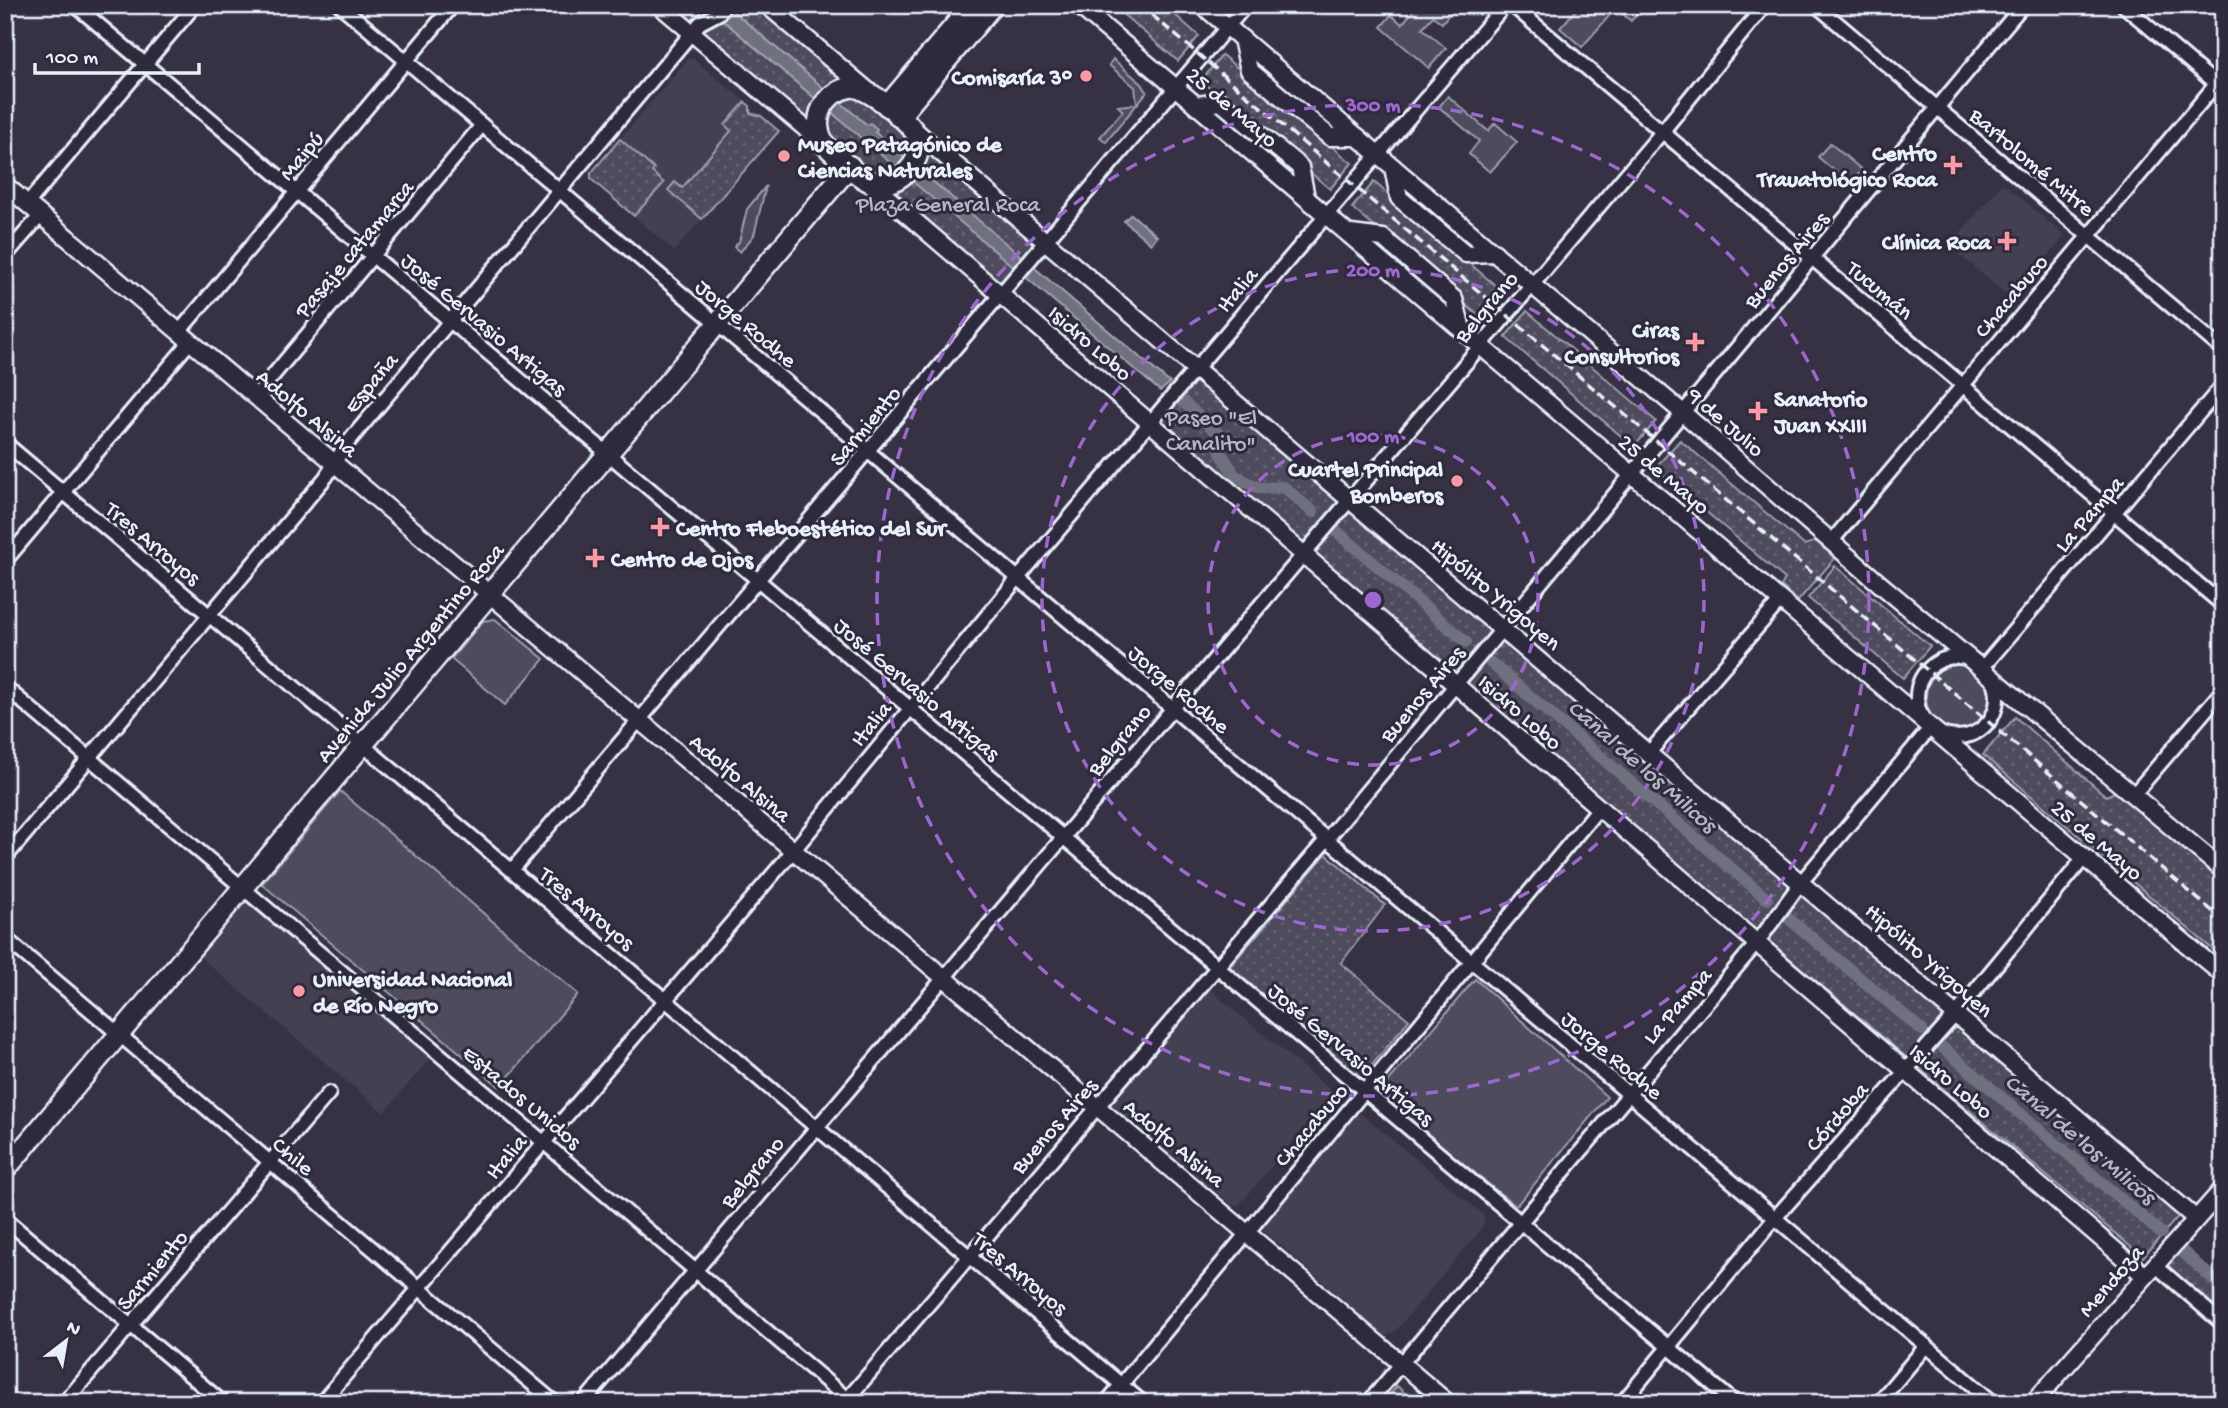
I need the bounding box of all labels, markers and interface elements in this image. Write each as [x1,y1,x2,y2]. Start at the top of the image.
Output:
scale bar [35,32,200,76]
text: 100 m [45,47,98,72]
street label: 25 de Mayo [1179,62,1282,155]
place label: Comisaría 3° [951,66,1073,93]
marker: Comisaría 3° [1078,68,1094,84]
text: 300 m [1345,95,1400,120]
street label: Bartolomé Mitre [1962,103,2100,225]
street label: Maipú [274,127,331,187]
place label: Museo Patagónico de Ciencias Naturales [798,133,1003,186]
place label: Centro Trauatológico Roca [1756,142,1938,195]
marker: Museo Patagónico de Ciencias Naturales [776,148,792,164]
marker: Centro Trauatológico Roca [1943,155,1963,175]
street label: Pasaje catamarca [290,175,422,325]
park label: Plaza General Roca [855,193,1041,220]
street label: Buenos Aires [1739,207,1836,316]
place label: Clínica Roca [1882,231,1992,258]
marker: Clínica Roca [1997,231,2017,251]
street label: José Gervasio Artigas [394,248,572,403]
street label: Chacabuco [1970,250,2055,345]
street label: Tucumán [1839,255,1917,327]
text: 200 m [1346,260,1400,285]
street label: Italia [1212,262,1266,319]
street label: Belgrano [1449,267,1526,350]
street label: Jorge Rodhe [688,274,802,376]
street label: Isidro Lobo [1041,301,1136,388]
place label: Ciras Consultorios [1564,319,1681,372]
marker: Ciras Consultorios [1685,332,1705,352]
street label: España [340,348,406,420]
street label: Adolfo Alsina [249,364,363,466]
street label: Sarmiento [825,381,908,473]
street label: 9 de Julio [1680,382,1769,464]
place label: Sanatorio Juan XXIII [1773,388,1868,441]
marker: Sanatorio Juan XXIII [1748,401,1768,421]
park label: Paseo "El Canalito" [1164,406,1257,459]
text: 100 m [1346,426,1399,451]
street label: 25 de Mayo [1611,429,1714,522]
place label: Cuartel Principal Bomberos [1288,458,1445,511]
street label: La Pampa [2050,471,2132,559]
marker: Cuartel Principal Bomberos [1449,473,1465,489]
street label: Tres Arroyos [97,496,205,593]
marker: Centro Fleboestético del Sur [650,517,670,537]
place label: Centro Fleboestético del Sur [676,517,948,544]
street label: Hipólito Yrigoyen [1424,534,1565,658]
street label: Avenida Julio Argentino Roca [312,538,512,770]
marker: Centro de Ojos [585,548,605,568]
place label: Centro de Ojos [611,548,754,575]
centre of rings [1361,588,1385,612]
street label: José Gervasio Artigas [827,613,1005,768]
street label: Jorge Rodhe [1121,640,1235,742]
street label: Buenos Aires [1375,641,1472,750]
street label: Isidro Lobo [1471,670,1566,757]
water label: Canal de los Milicos [1560,695,1723,842]
street label: Italia [846,696,900,753]
street label: Belgrano [1082,700,1159,783]
street label: Adolfo Alsina [682,729,796,831]
street label: 25 de Mayo [2044,795,2147,888]
street label: Tres Arroyos [531,861,639,958]
street label: Hipólito Yrigoyen [1858,899,1997,1025]
street label: La Pampa [1638,963,1720,1051]
place label: Universidad Nacional de Río Negro [313,968,512,1021]
street label: José Gervasio Artigas [1261,978,1439,1133]
marker: Universidad Nacional de Río Negro [291,983,307,999]
street label: Jorge Rodhe [1554,1006,1668,1108]
street label: Isidro Lobo [1902,1039,1997,1126]
street label: Estados Unidos [456,1041,586,1157]
water label: Canal de los Milicos [1997,1069,2162,1214]
street label: Buenos Aires [1006,1073,1105,1182]
street label: Córdoba [1801,1077,1877,1158]
street label: Chacabuco [1270,1079,1355,1174]
street label: Adolfo Alsina [1116,1094,1230,1196]
street label: Italia [481,1129,535,1186]
street label: Chile [265,1132,319,1184]
street label: Belgrano [715,1132,792,1215]
street label: Sarmiento [112,1225,195,1317]
street label: Tres Arroyos [964,1226,1072,1323]
street label: Mendoza [2074,1240,2152,1324]
north arrow [32,1306,102,1376]
text: N [62,1316,84,1342]

